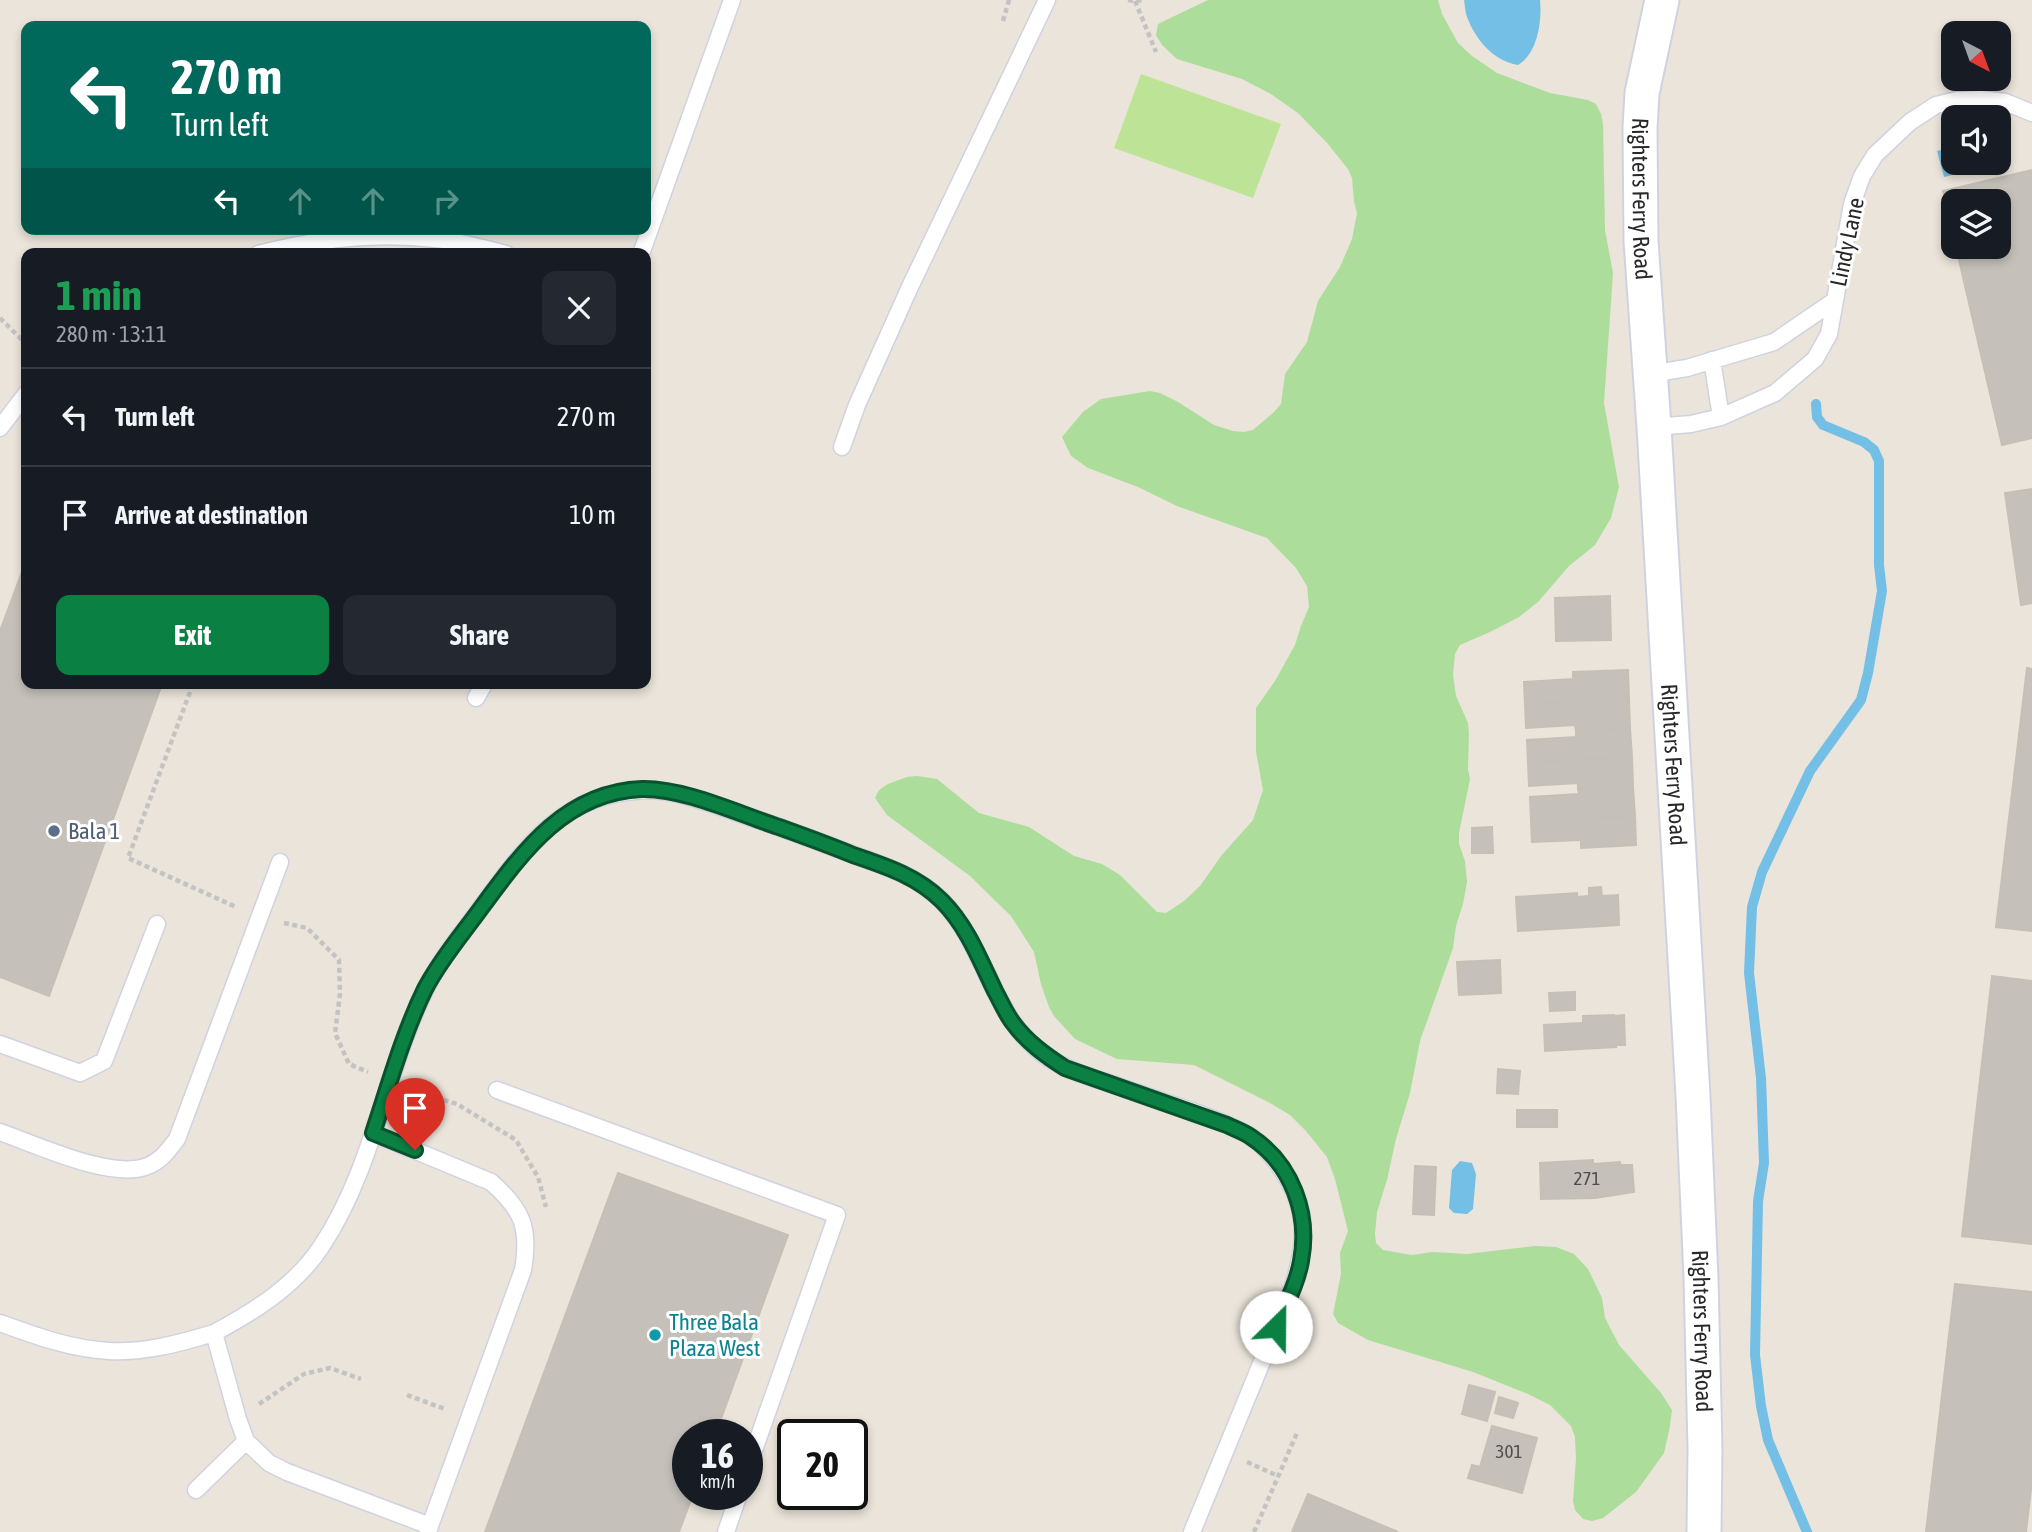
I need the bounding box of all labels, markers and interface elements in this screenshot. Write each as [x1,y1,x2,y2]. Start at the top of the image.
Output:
north arrow [1941,21,2011,91]
map controls [1941,21,2011,259]
text: 270 m [171,48,282,104]
icon: left [56,49,147,140]
button: sound [1941,105,2011,175]
text: Turn left [171,106,269,143]
street label: Righters Ferry Road [1627,117,1657,281]
icon: left [208,182,246,220]
icon: ahead [281,182,319,220]
icon: ahead [354,182,392,220]
icon: right [427,182,465,220]
button: layers [1941,189,2011,259]
street label: Lindy Lane [1825,195,1869,289]
text: 1 min [56,271,142,319]
button: close [542,271,616,345]
text: 280 m · 13:11 [56,321,167,347]
icon: left [56,398,94,436]
text: Turn left [115,402,195,432]
text: 270 m [557,402,616,432]
icon: arrive [56,496,94,534]
text: Arrive at destination [115,500,308,530]
text: 10 m [569,500,616,530]
button: Exit [56,595,329,675]
button: Share [343,595,616,675]
street label: Righters Ferry Road [1656,683,1691,847]
place label: Bala 1 [68,818,120,844]
marker: Bala 1 [46,823,62,839]
pin [385,1078,445,1150]
icon: arrive [396,1089,434,1127]
house number: 271 [1574,1167,1600,1189]
street label: Righters Ferry Road [1687,1249,1717,1412]
position arrow [1239,1290,1313,1364]
place label: Three Bala Plaza West [669,1309,760,1361]
marker: Three Bala Plaza West [647,1327,663,1343]
speed limit sign: 20 [777,1419,868,1510]
text: 16 [701,1435,734,1475]
house number: 301 [1496,1440,1522,1462]
text: km/h [700,1471,735,1492]

